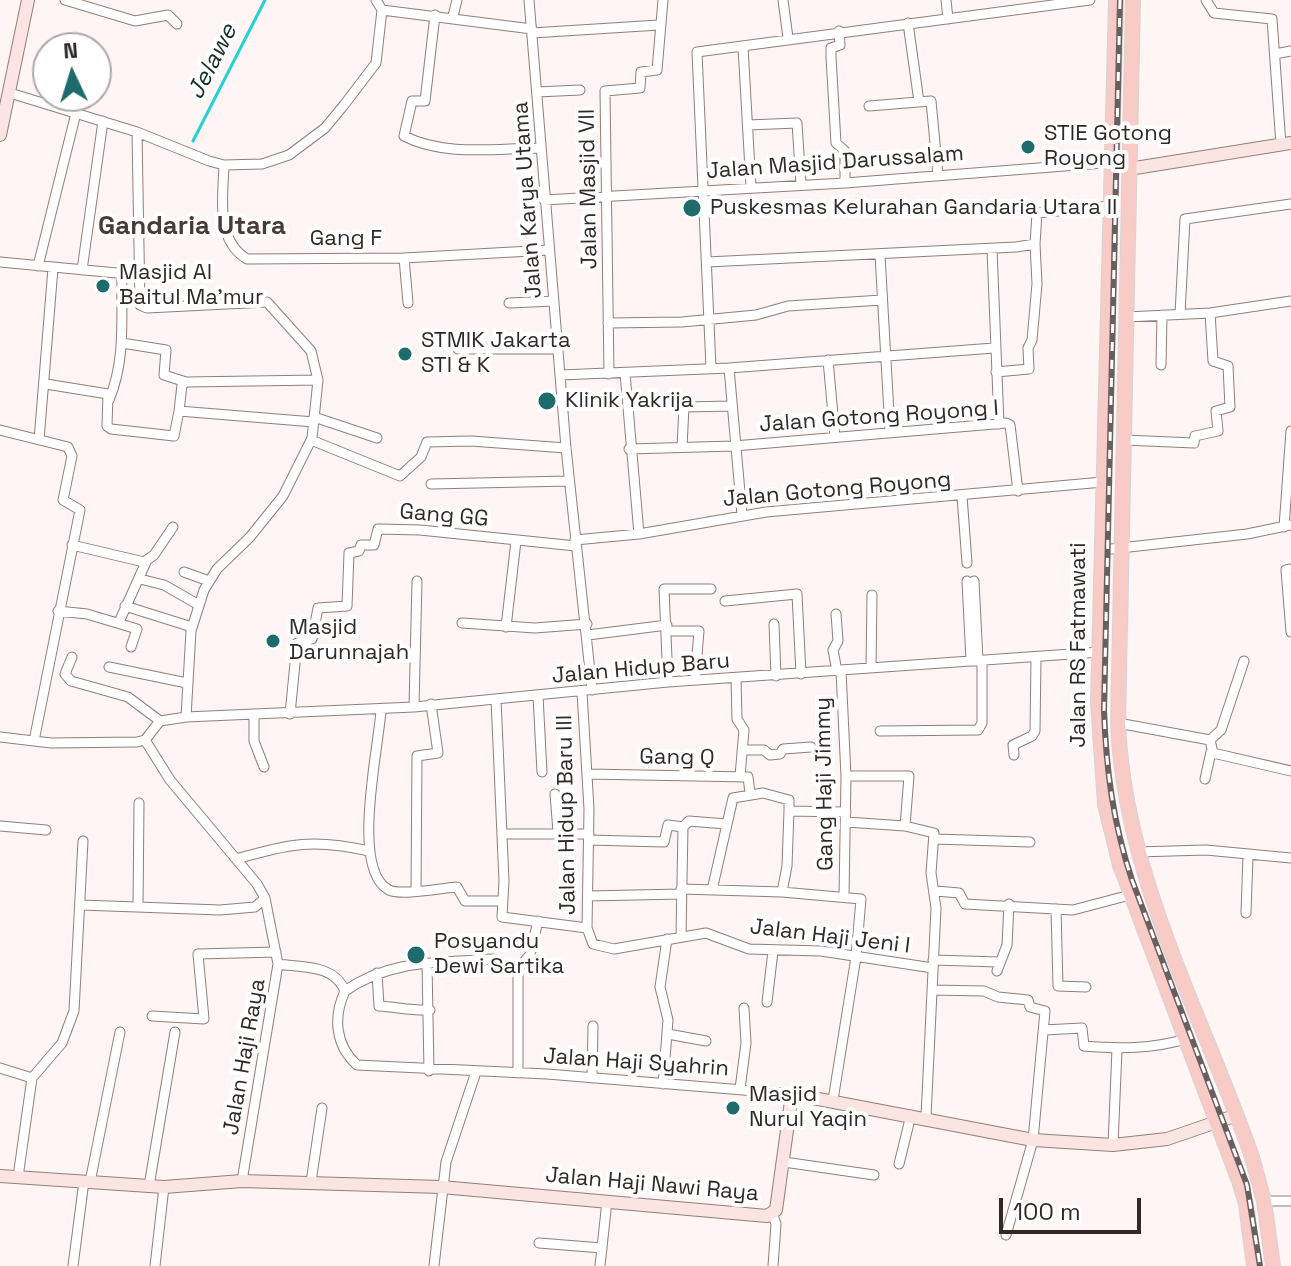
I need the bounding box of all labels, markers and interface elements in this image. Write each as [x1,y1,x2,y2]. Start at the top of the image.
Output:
water label: Jelawe [182,20,244,104]
north arrow [32,32,112,112]
text: N [62,36,79,65]
street label: Jalan Karya Utama [508,101,548,299]
street label: Jalan Masjid VII [574,109,604,269]
place label: STIE Gotong Royong [1044,121,1172,172]
marker: STIE Gotong Royong [1019,138,1037,156]
street label: Jalan Masjid Darussalam [705,141,965,185]
place label: Puskesmas Kelurahan Gandaria Utara II [710,195,1117,221]
marker: Puskesmas Kelurahan Gandaria Utara II [681,197,703,219]
district label: Gandaria Utara [98,211,286,243]
street label: Gang F [310,226,382,252]
place label: Masjid Al Baitul Ma'mur [119,260,263,312]
marker: Masjid Al Baitul Ma'mur [94,277,112,295]
place label: STMIK Jakarta STI & K [421,328,571,380]
marker: STMIK Jakarta STI & K [396,345,414,363]
place label: Klinik Yakrija [565,388,693,414]
marker: Klinik Yakrija [536,390,558,412]
street label: Jalan Gotong Royong I [758,395,1000,439]
street label: Jalan Gotong Royong [722,467,952,513]
street label: Gang GG [398,499,490,533]
street label: Jalan RS Fatmawati [1066,542,1092,748]
place label: Masjid Darunnajah [289,615,409,666]
marker: Masjid Darunnajah [264,632,282,650]
street label: Jalan Hidup Baru [551,648,731,690]
street label: Gang Haji Jimmy [810,697,840,871]
street label: Jalan Hidup Baru III [552,715,582,915]
street label: Gang Q [639,744,715,772]
street label: Jalan Haji Jeni I [748,914,912,960]
place label: Posyandu Dewi Sartika [434,929,564,980]
marker: Posyandu Dewi Sartika [405,944,427,966]
street label: Jalan Haji Raya [218,977,272,1137]
street label: Jalan Haji Syahrin [542,1043,730,1083]
place label: Masjid Nurul Yaqin [749,1082,867,1134]
marker: Masjid Nurul Yaqin [724,1099,742,1117]
street label: Jalan Haji Nawi Raya [544,1163,760,1207]
scale bar [1003,1182,1145,1232]
text: 100 m [1013,1196,1081,1227]

